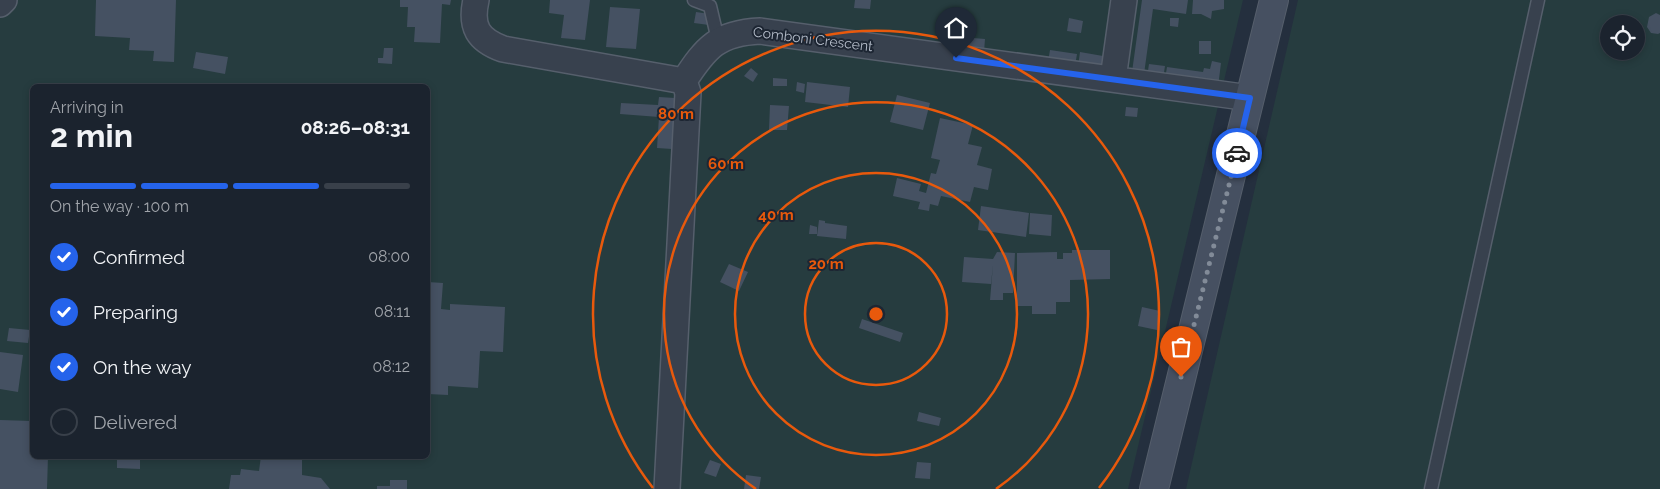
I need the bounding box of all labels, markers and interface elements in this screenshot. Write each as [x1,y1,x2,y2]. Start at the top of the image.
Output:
pin [935,7,977,58]
icon: home [942,14,970,42]
map controls [1600,15,1645,60]
button: locate [1600,15,1645,60]
street label: Comboni Crescent [752,24,874,54]
text: Arriving in [50,98,124,117]
text: 80 m [658,105,694,123]
text: 08:26–08:31 [301,116,410,138]
text: 2 min [50,117,133,154]
courier [1212,128,1262,178]
icon: car [1223,139,1251,167]
text: 60 m [708,155,744,173]
text: On the way · 100 m [50,197,189,216]
text: 40 m [758,206,794,224]
icon: check [50,243,78,271]
text: Confirmed [93,246,185,268]
text: 08:00 [368,247,410,266]
text: 20 m [808,255,844,273]
icon: check [50,298,78,326]
text: Preparing [93,301,178,323]
text: 08:11 [374,302,410,321]
centre of rings [867,305,885,323]
pin [1160,326,1202,377]
icon: bag [1167,333,1195,361]
icon: check [50,353,78,381]
text: On the way [93,356,192,378]
text: 08:12 [373,357,410,376]
text: Delivered [93,411,177,433]

